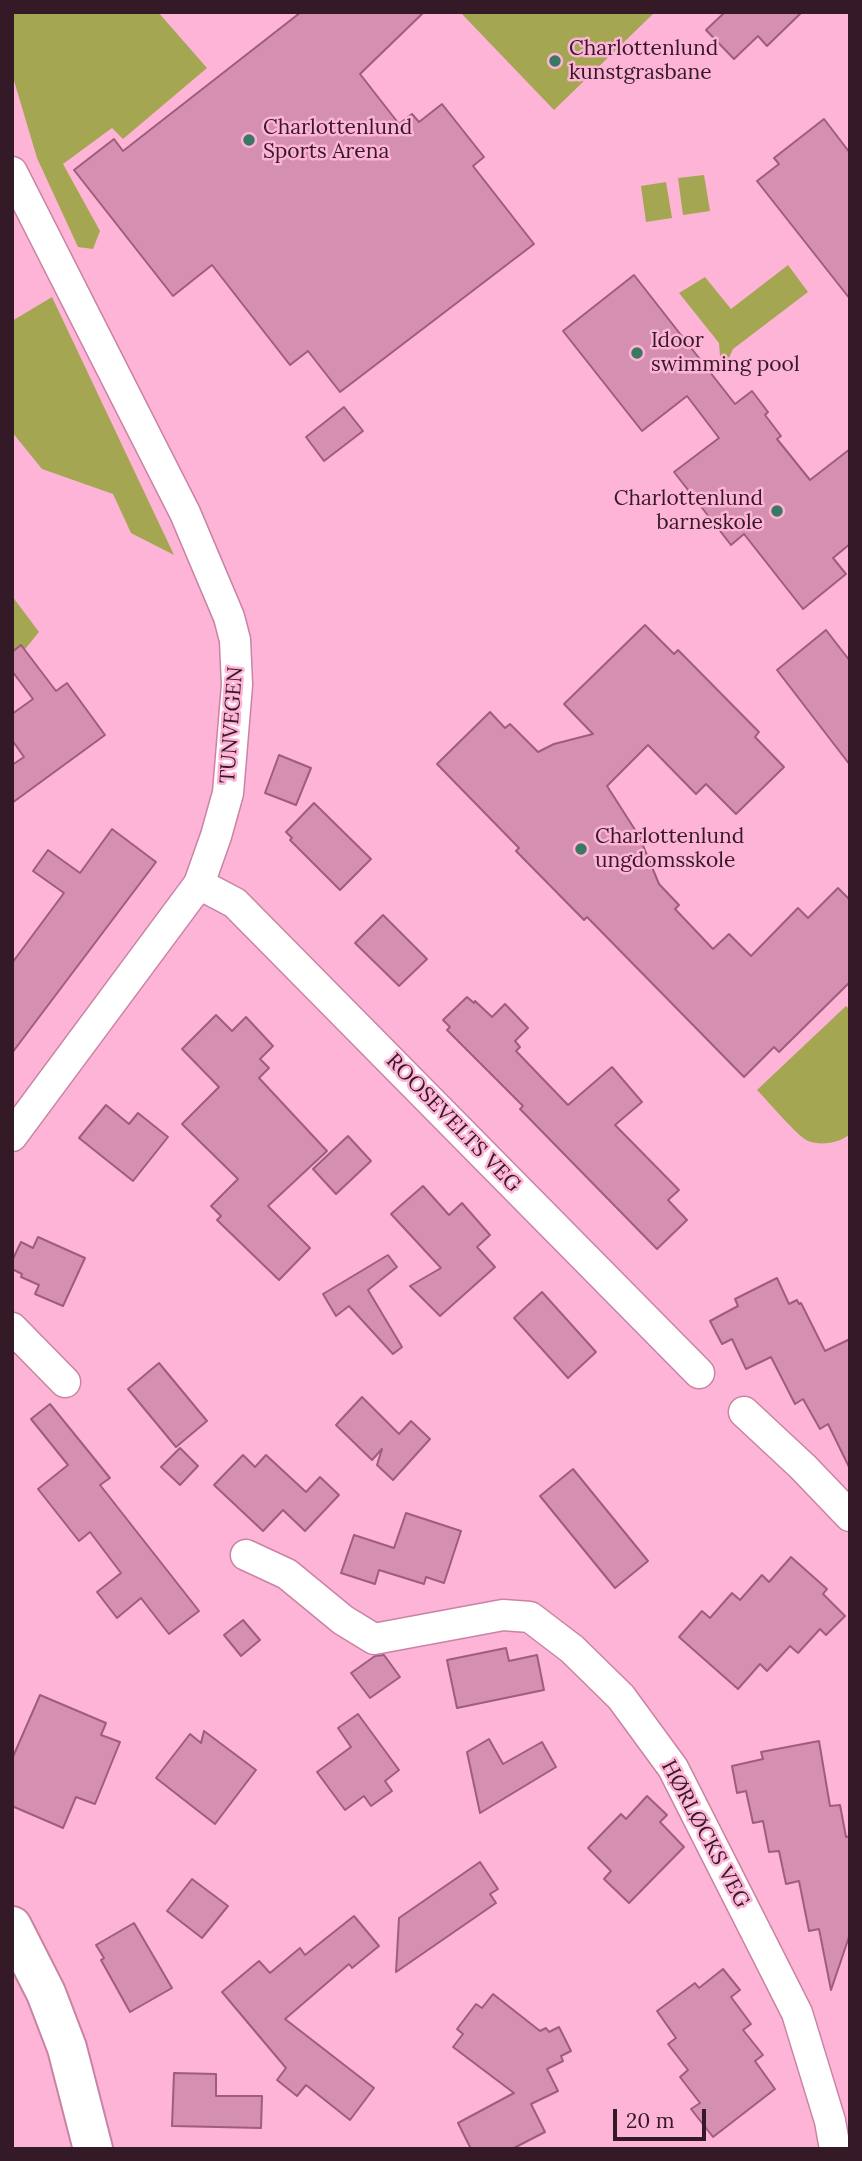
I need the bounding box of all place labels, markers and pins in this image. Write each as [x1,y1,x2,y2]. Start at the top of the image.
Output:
place label: Charlottenlund kunstgrasbane [569,36,718,86]
marker: Charlottenlund kunstgrasbane [547,53,563,69]
place label: Charlottenlund Sports Arena [263,115,412,165]
marker: Charlottenlund Sports Arena [241,132,257,148]
place label: Idoor swimming pool [651,328,800,378]
marker: Idoor swimming pool [629,345,645,361]
place label: Charlottenlund barneskole [614,486,763,536]
marker: Charlottenlund barneskole [769,503,785,519]
place label: Charlottenlund ungdomsskole [595,824,744,874]
marker: Charlottenlund ungdomsskole [573,841,589,857]

